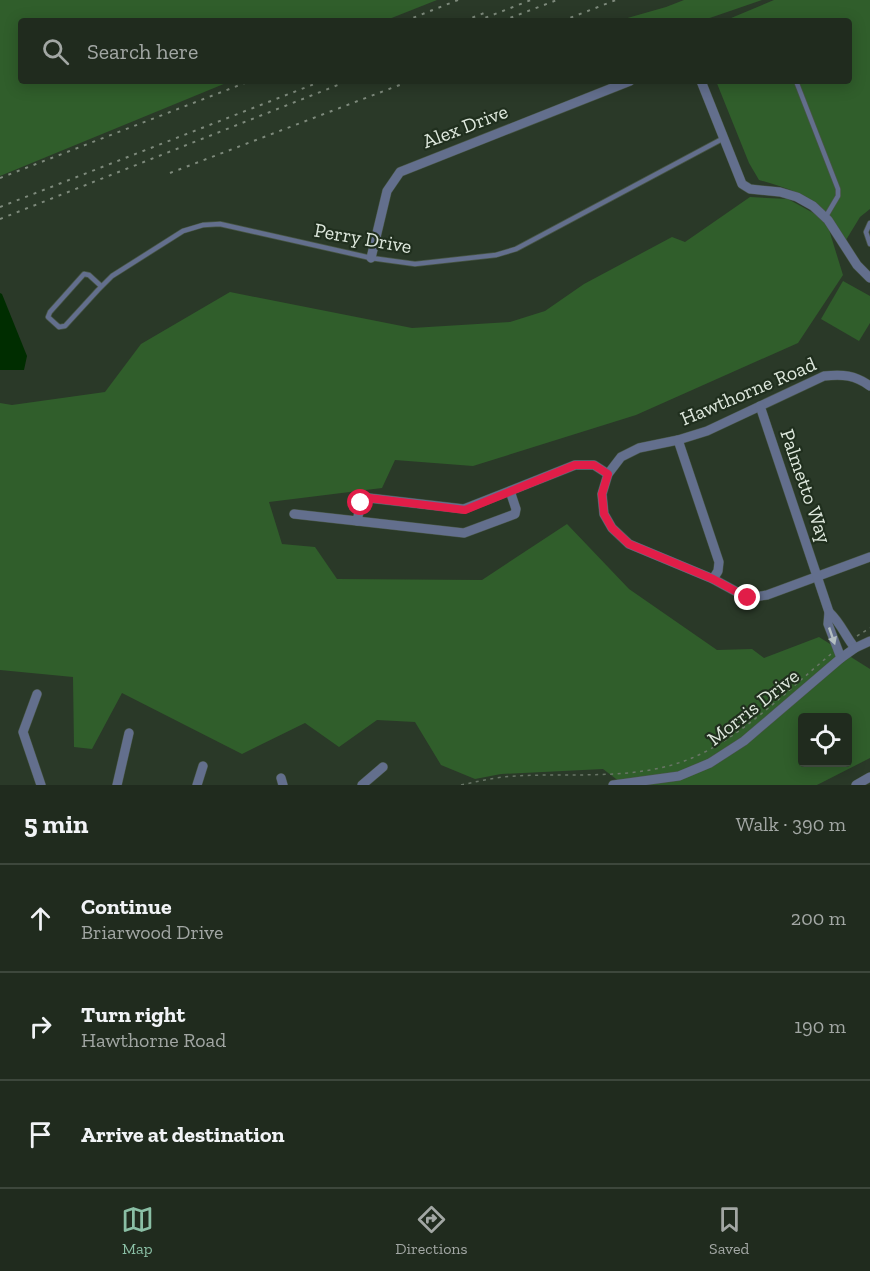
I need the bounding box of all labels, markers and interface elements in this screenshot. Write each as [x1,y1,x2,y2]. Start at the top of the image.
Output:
search box [18,18,852,84]
icon: search [39,35,72,68]
text: Search here [87,38,198,65]
street label: Alex Drive [419,99,511,153]
street label: Perry Drive [312,218,414,258]
street label: Hawthorne Road [676,352,820,430]
street label: Palmetto Way [775,426,837,547]
route start [347,489,373,515]
route end [734,584,760,610]
one-way arrow [828,627,838,645]
street label: Morris Drive [702,664,804,750]
map controls [798,713,852,767]
button: locate [798,713,852,767]
text: 5 min [24,808,88,840]
text: Walk · 390 m [736,812,846,836]
text: Continue [81,893,172,920]
icon: ahead [24,902,57,935]
text: 200 m [791,906,846,930]
text: Briarwood Drive [81,920,223,944]
text: Turn right [81,1001,185,1028]
icon: right [24,1010,57,1043]
text: 190 m [794,1014,846,1038]
text: Hawthorne Road [81,1028,226,1052]
icon: arrive [24,1118,57,1151]
text: Arrive at destination [81,1121,284,1148]
tab: Map [121,1203,154,1258]
tab: Directions [395,1203,468,1258]
tab: Saved [709,1203,749,1258]

